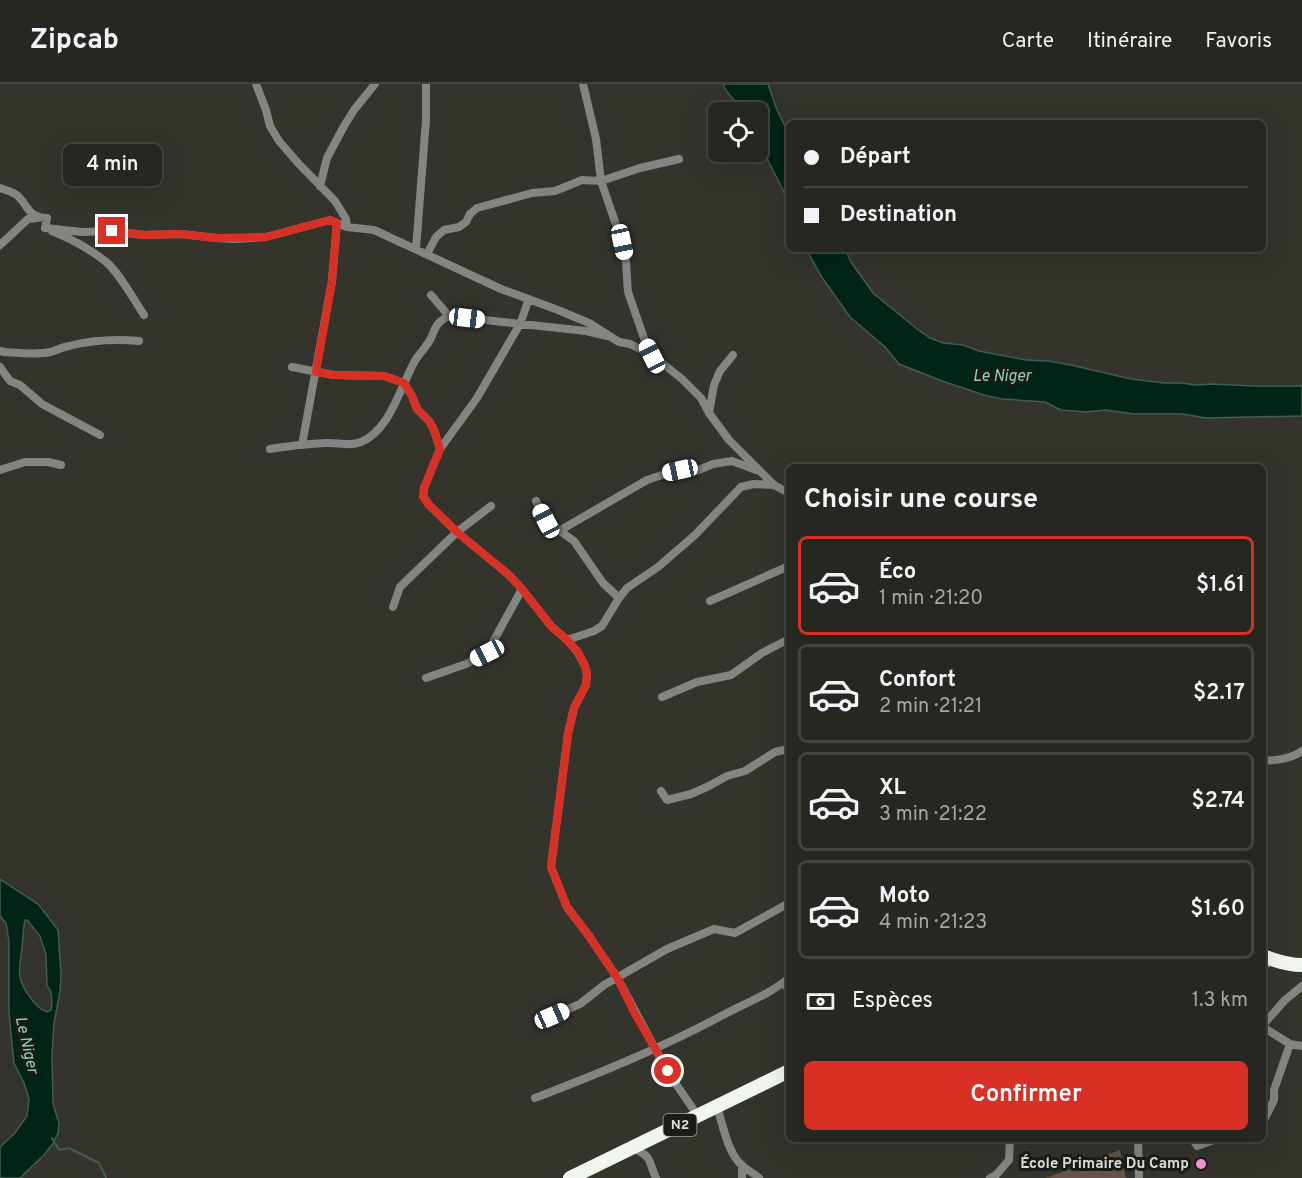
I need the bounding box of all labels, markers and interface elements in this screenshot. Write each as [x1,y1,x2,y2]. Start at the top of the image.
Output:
text: Zipcab [30,23,119,59]
text: Carte [1002,28,1054,55]
text: Itinéraire [1087,28,1172,55]
text: Favoris [1205,28,1272,55]
map controls [708,102,768,162]
button: locate [708,102,768,162]
callout: 4 min [63,144,162,186]
text: Départ [840,144,911,171]
text: 4 min [86,152,139,178]
text: Destination [840,202,957,229]
route end [98,217,125,244]
car [609,223,635,261]
car [448,307,486,329]
car [636,336,668,376]
water label: Le Niger [973,367,1033,387]
car [661,457,699,483]
text: Choisir une course [804,483,1038,517]
car [530,501,562,541]
icon: car [807,559,861,613]
text: Éco [879,559,916,586]
text: $1.61 [1196,572,1245,599]
text: 1 min · 21:20 [879,586,983,612]
car [467,637,507,669]
icon: car [807,667,861,721]
text: Confort [879,667,956,694]
text: $2.17 [1193,680,1245,707]
text: 2 min · 21:21 [879,694,983,720]
icon: car [807,775,861,829]
text: XL [879,775,906,802]
text: $2.74 [1191,788,1245,815]
text: 3 min · 21:22 [879,802,987,828]
icon: car [807,883,861,937]
text: Moto [879,883,930,910]
text: $1.60 [1190,896,1245,923]
text: 4 min · 21:23 [879,910,987,936]
icon: cash [804,985,837,1018]
text: Espèces [852,988,933,1015]
text: 1.3 km [1192,988,1248,1014]
car [532,1000,572,1032]
water label: Le Niger [10,1014,43,1078]
route start [654,1057,681,1084]
button: Confirmer [804,1061,1248,1130]
road number: N2 [664,1114,696,1136]
place label: École Primaire Du Camp [1020,1154,1189,1174]
marker: École Primaire Du Camp [1194,1157,1208,1171]

